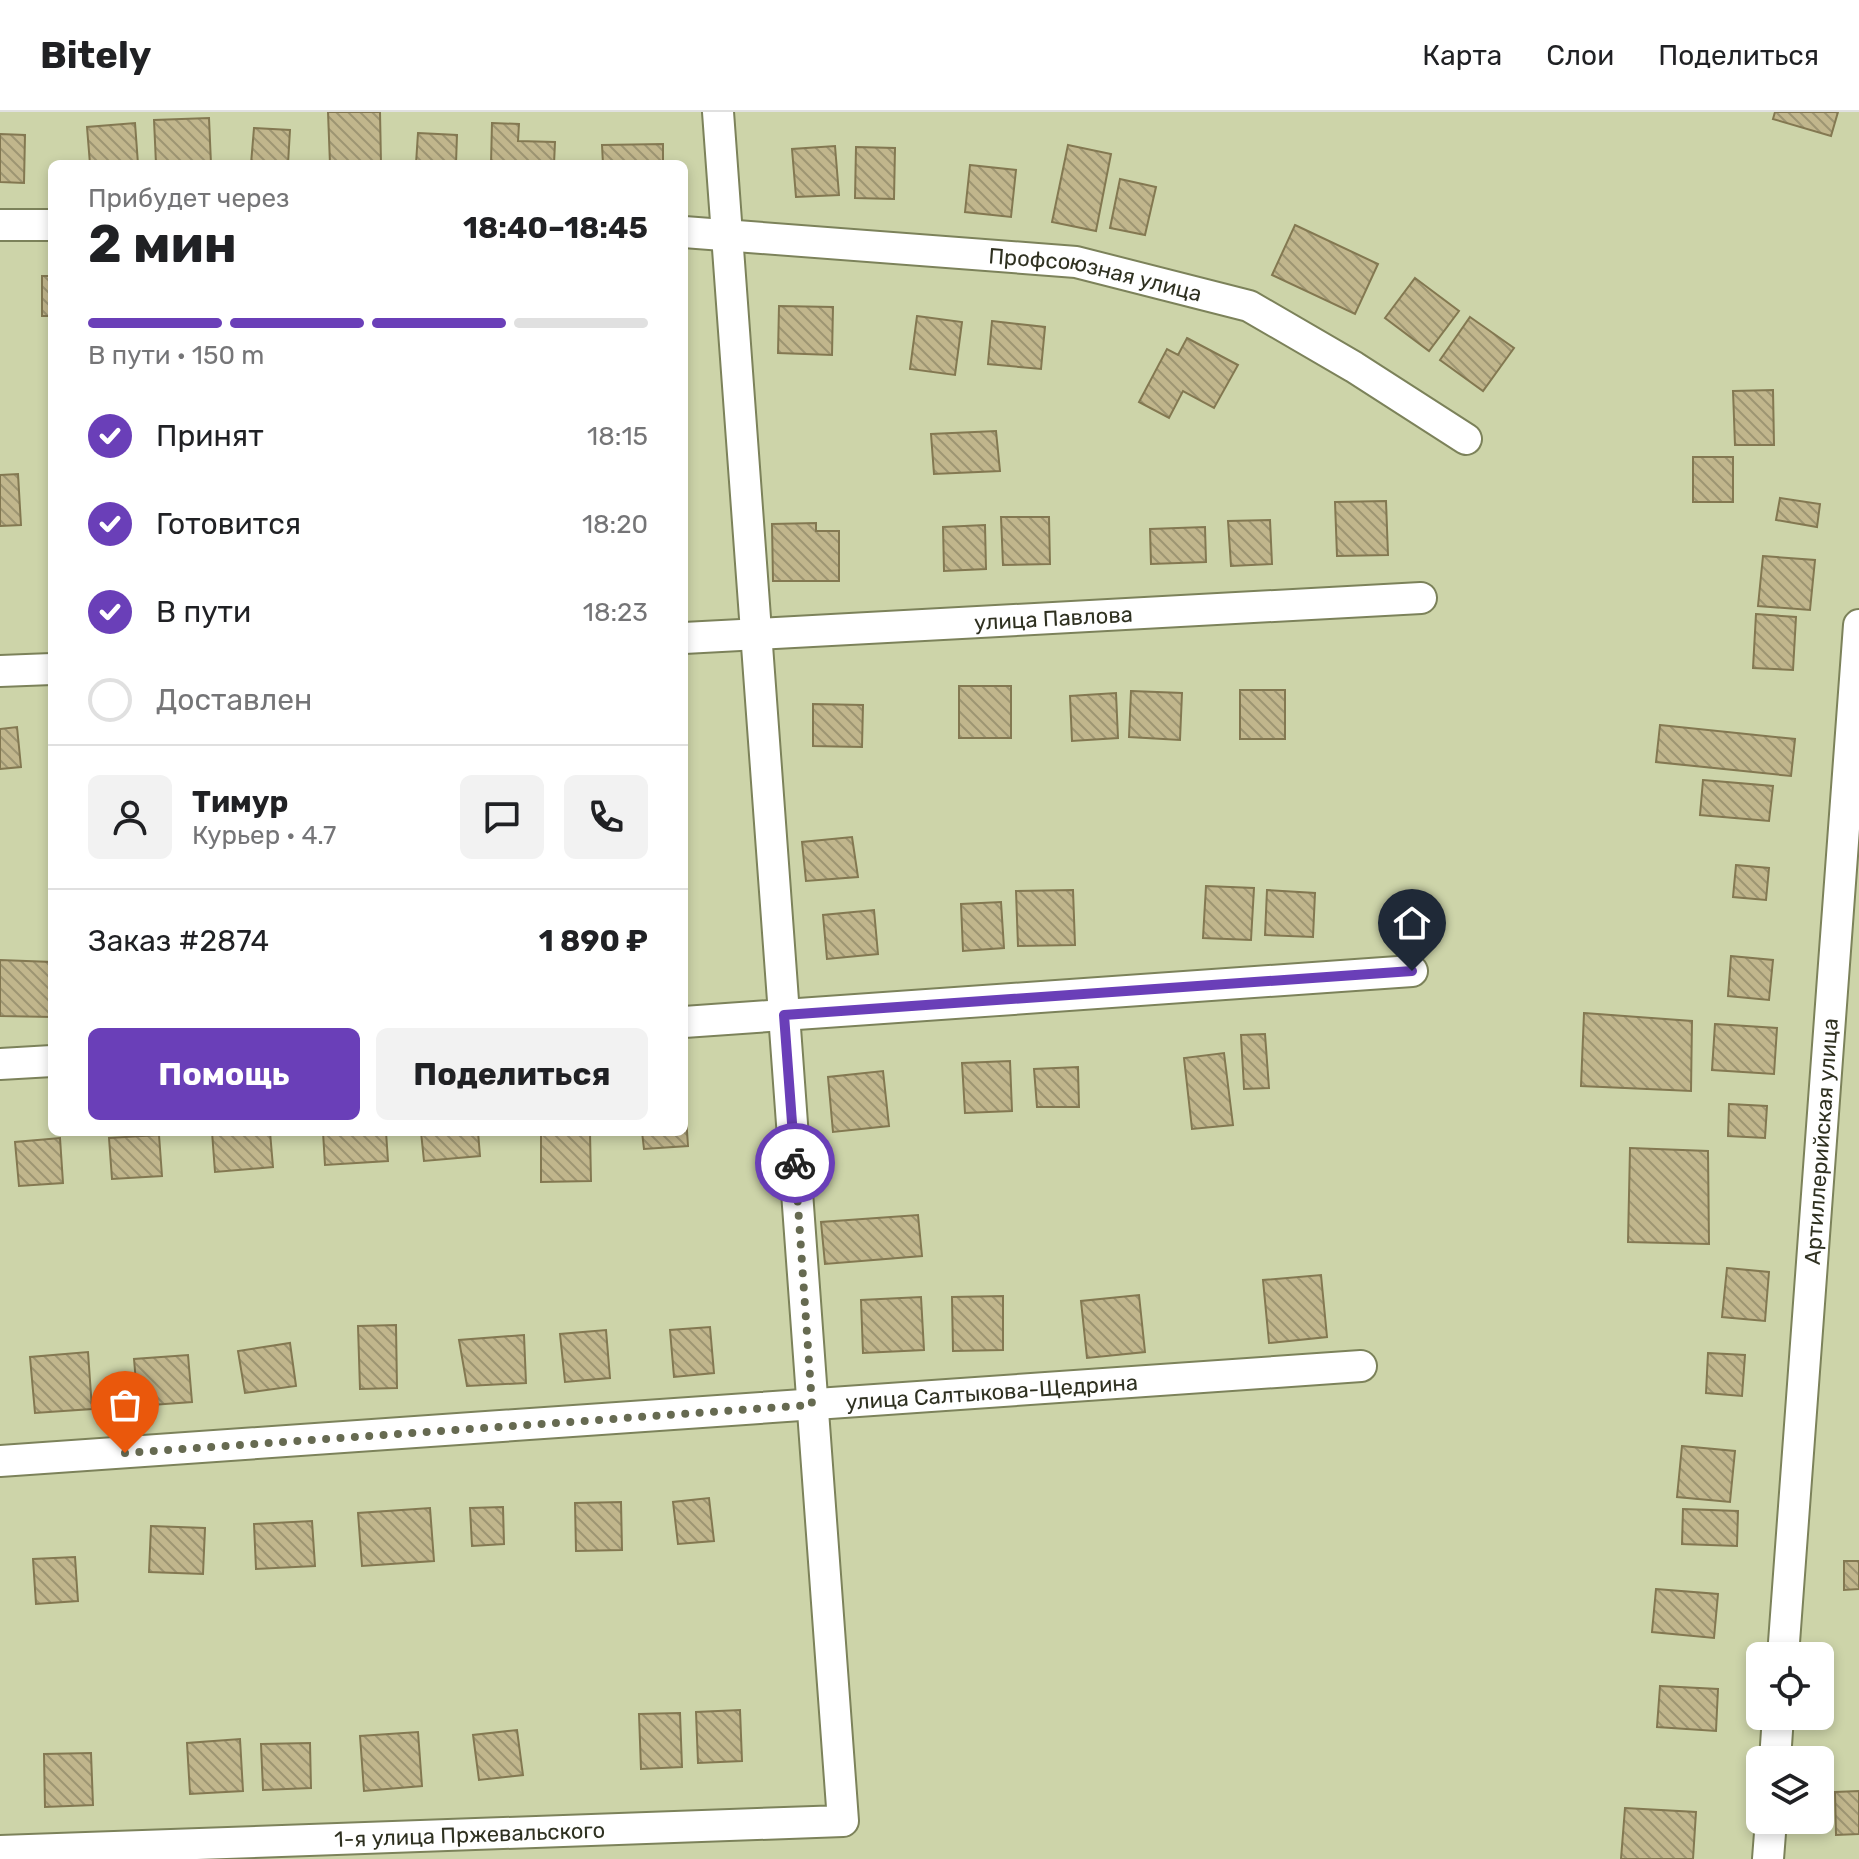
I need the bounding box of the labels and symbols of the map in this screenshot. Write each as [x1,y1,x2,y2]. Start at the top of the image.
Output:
street label: Профсоюзная улица [987,242,1205,307]
street label: улица Павлова [973,601,1134,636]
pin [1378,889,1446,971]
street label: Артиллерийская улица [1799,1017,1844,1266]
courier [755,1123,835,1203]
street label: улица Салтыкова-Щедрина [844,1369,1139,1416]
pin [91,1371,159,1453]
street label: 1-я улица Пржевальского [334,1816,606,1853]

